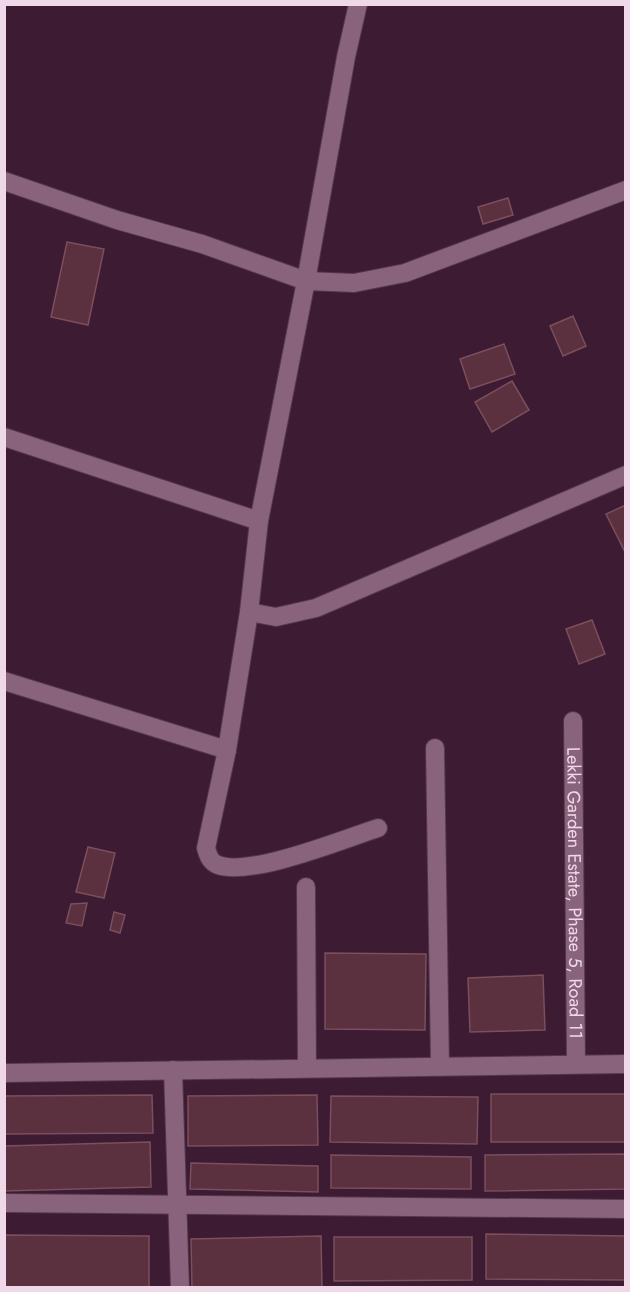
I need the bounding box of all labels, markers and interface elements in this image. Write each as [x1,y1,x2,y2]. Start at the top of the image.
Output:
street label: Lekki Garden Estate, Phase 5, Road 11 [560,747,589,1039]

